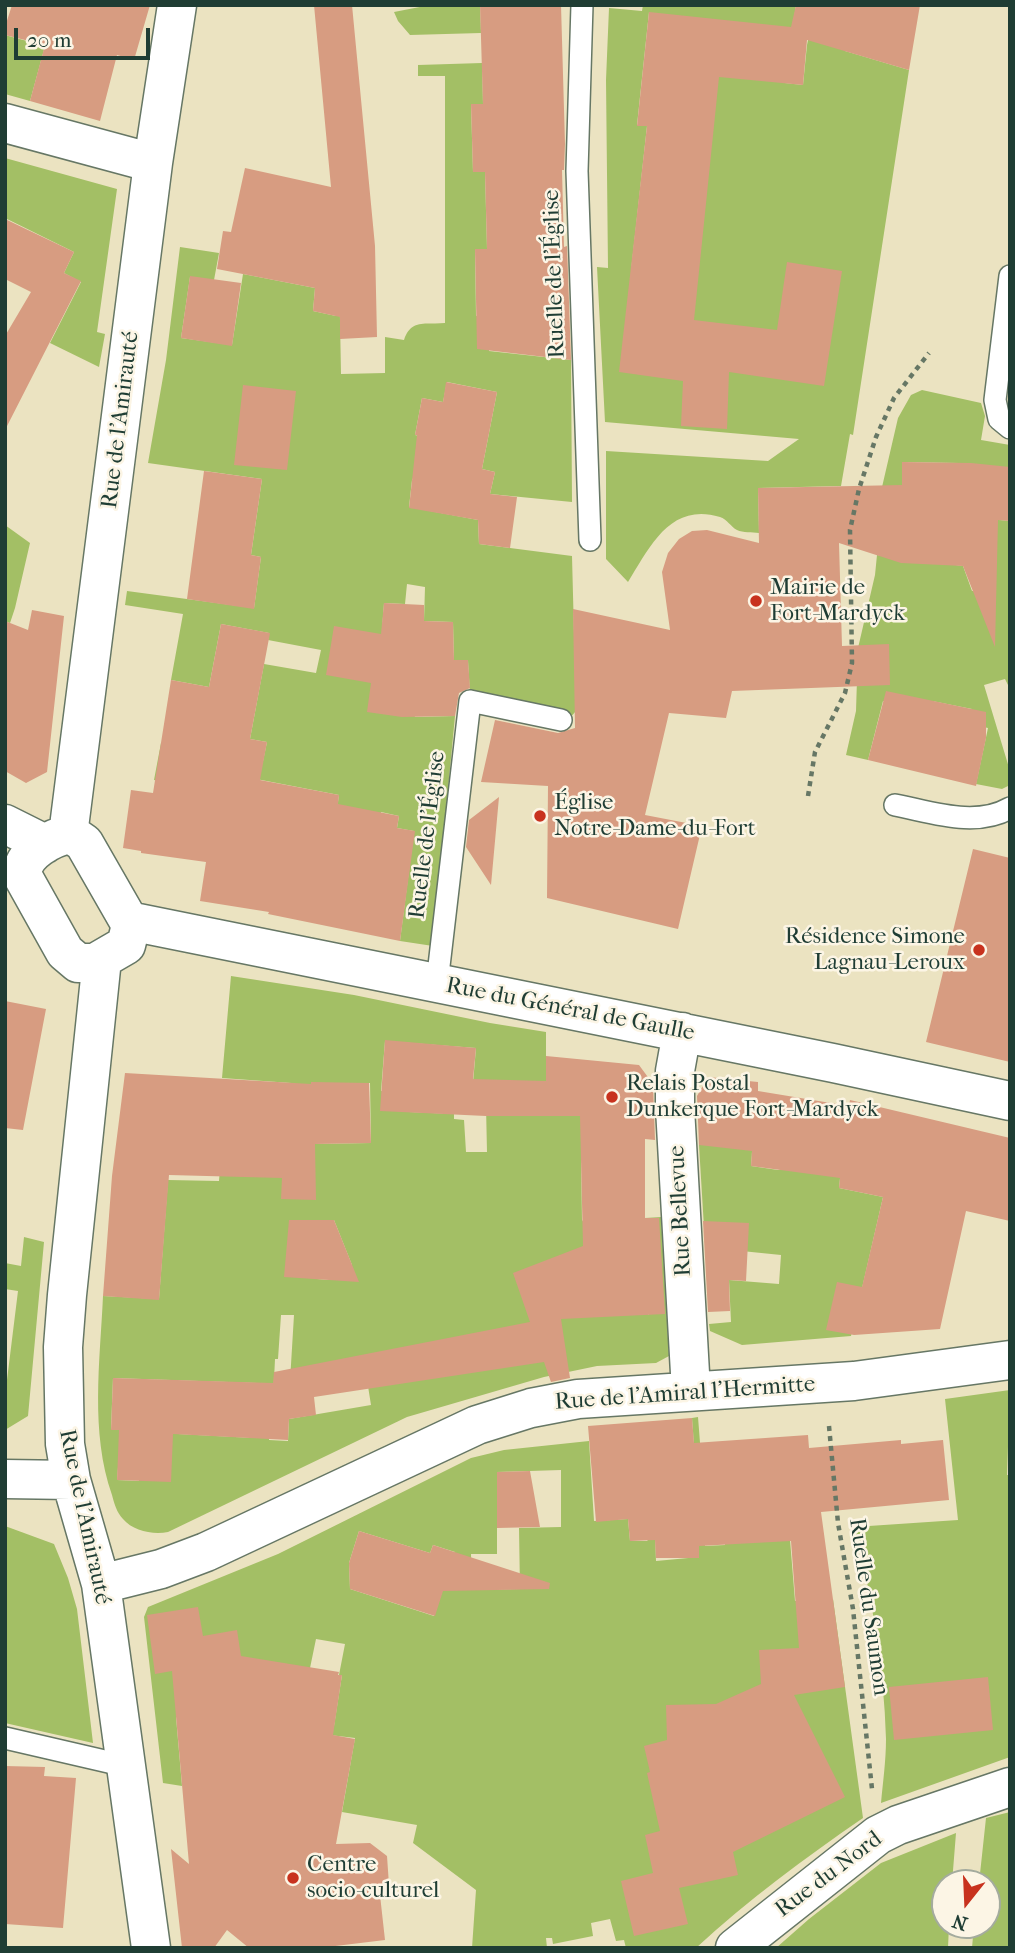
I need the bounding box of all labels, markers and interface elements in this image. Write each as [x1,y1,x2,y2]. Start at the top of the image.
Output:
scale bar [18,14,154,58]
text: 20 m [27,28,71,52]
street label: Ruelle de l'Église [538,189,572,359]
street label: Rue de l'Amirauté [96,330,146,510]
place label: Mairie de Fort-Mardyck [770,574,905,628]
marker: Mairie de Fort-Mardyck [748,593,764,609]
street label: Ruelle de l'Église [404,750,452,920]
place label: Église Notre-Dame-du-Fort [554,789,756,843]
marker: Église Notre-Dame-du-Fort [532,808,548,824]
place label: Résidence Simone Lagnau-Leroux [785,923,965,977]
marker: Résidence Simone Lagnau-Leroux [971,942,987,958]
street label: Rue du Général de Gaulle [443,972,697,1048]
place label: Relais Postal Dunkerque Fort-Mardyck [626,1070,879,1124]
marker: Relais Postal Dunkerque Fort-Mardyck [604,1089,620,1105]
street label: Rue Bellevue [664,1145,698,1277]
street label: Rue de l'Amiral l'Hermitte [554,1371,816,1417]
street label: Rue de l'Amirauté [52,1427,116,1607]
street label: Ruelle du Saumon [842,1516,894,1698]
street label: Rue du Nord [770,1826,888,1924]
place label: Centre socio-culturel [307,1851,439,1905]
north arrow [931,1869,1001,1939]
marker: Centre socio-culturel [285,1870,301,1886]
text: N [950,1909,970,1935]

